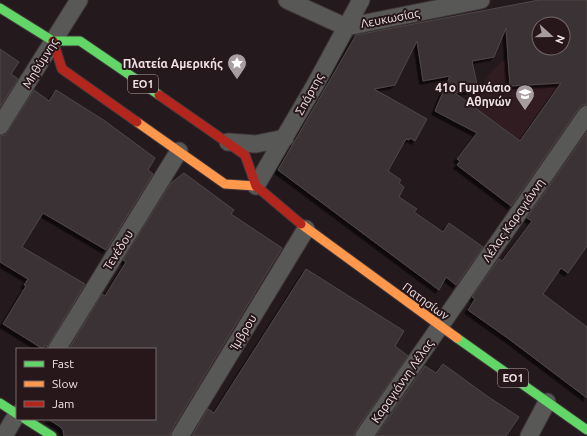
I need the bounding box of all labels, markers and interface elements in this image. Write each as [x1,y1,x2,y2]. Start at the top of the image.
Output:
street label: Λευκωσίας [359,6,421,31]
north arrow [531,16,571,56]
text: N [553,34,567,46]
street label: Μηθύμνης [20,35,62,91]
place icon: Πλατεία Αμερικής [226,52,248,80]
place label: Πλατεία Αμερικής [123,57,223,71]
street label: Σπάρτης [292,71,327,117]
road number: ΕΟ1 [128,75,158,93]
place label: 41ο Γυμνάσιο Αθηνών [435,81,512,108]
school or university icon: 41ο Γυμνάσιο Αθηνών [514,83,536,111]
street label: Λέλας Καραγιάννη [479,176,547,265]
street label: Τενέδου [101,228,135,272]
street label: Πατησίων [400,280,452,322]
street label: Ίμβρου [227,312,259,353]
street label: Καραγιάννη Λέλας [368,336,437,426]
legend [16,348,156,420]
text: Fast [52,357,74,370]
road number: ΕΟ1 [498,369,528,387]
text: Slow [52,377,78,390]
text: Jam [52,397,74,410]

